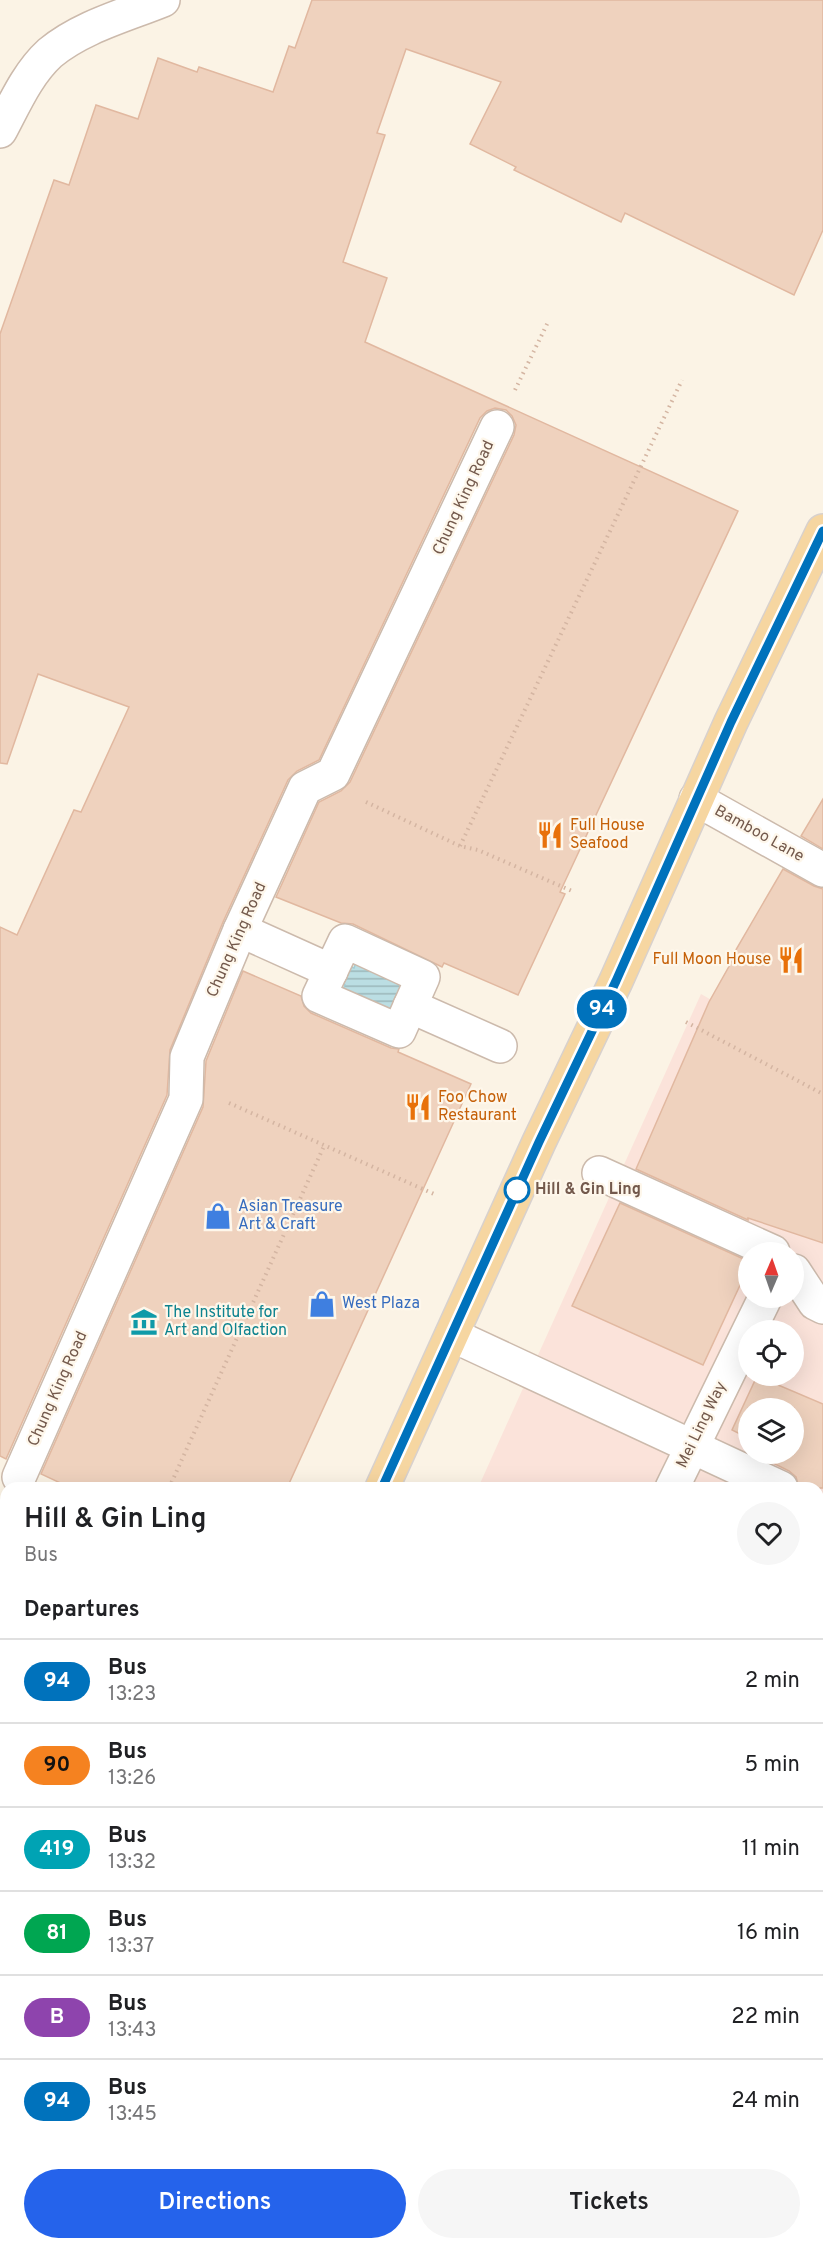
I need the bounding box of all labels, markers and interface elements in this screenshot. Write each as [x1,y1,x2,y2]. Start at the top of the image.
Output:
street label: Chung King Road [429,437,499,559]
street label: Bamboo Lane [711,801,807,867]
place label: Full House Seafood [570,816,645,854]
restaurant icon: Full House Seafood [535,820,565,850]
street label: Chung King Road [203,879,271,1001]
restaurant icon: Full Moon House [776,945,806,975]
place label: Full Moon House [653,950,771,970]
line badge: 94 [575,990,629,1028]
text: 94 [589,996,615,1023]
place label: Foo Chow Restaurant [438,1088,517,1126]
restaurant icon: Foo Chow Restaurant [403,1092,433,1122]
marker: Hill & Gin Ling [504,1177,530,1203]
place label: Hill & Gin Ling [535,1180,641,1200]
place label: Asian Treasure Art & Craft [238,1197,343,1235]
shop icon: Asian Treasure Art & Craft [203,1201,233,1231]
north arrow [738,1242,804,1308]
map controls [738,1242,804,1464]
shop icon: West Plaza [307,1289,337,1319]
place label: West Plaza [342,1294,420,1314]
place label: The Institute for Art and Olfaction [164,1303,287,1341]
museum icon: The Institute for Art and Olfaction [129,1307,159,1337]
button: locate [738,1320,804,1386]
street label: Chung King Road [24,1328,92,1450]
street label: Mei Ling Way [672,1378,732,1472]
button: layers [738,1398,804,1464]
text: Hill & Gin Ling [24,1502,207,1538]
button: heart [737,1502,800,1565]
text: Bus [24,1543,58,1569]
text: Departures [24,1597,140,1624]
text: Bus [108,1655,147,1682]
text: 94 [44,1668,70,1695]
text: 2 min [745,1668,800,1695]
text: 13:23 [108,1682,156,1708]
text: Bus [108,1739,147,1766]
text: 90 [44,1752,70,1779]
text: 5 min [745,1752,800,1779]
text: 13:26 [108,1766,156,1792]
text: Bus [108,1823,147,1850]
text: 419 [40,1836,74,1863]
text: 11 min [742,1836,800,1863]
text: 13:32 [108,1850,156,1876]
text: Bus [108,1907,147,1934]
text: 81 [46,1920,68,1947]
text: 16 min [737,1920,800,1947]
text: 13:37 [108,1934,154,1960]
text: Bus [108,1991,147,2018]
text: B [50,2004,64,2031]
text: 22 min [731,2004,800,2031]
text: 13:43 [108,2018,156,2044]
text: Bus [108,2075,147,2102]
text: 94 [44,2088,70,2115]
text: 24 min [731,2088,800,2115]
text: 13:45 [108,2102,157,2128]
button: Directions [24,2169,406,2238]
button: Tickets [418,2169,800,2238]

